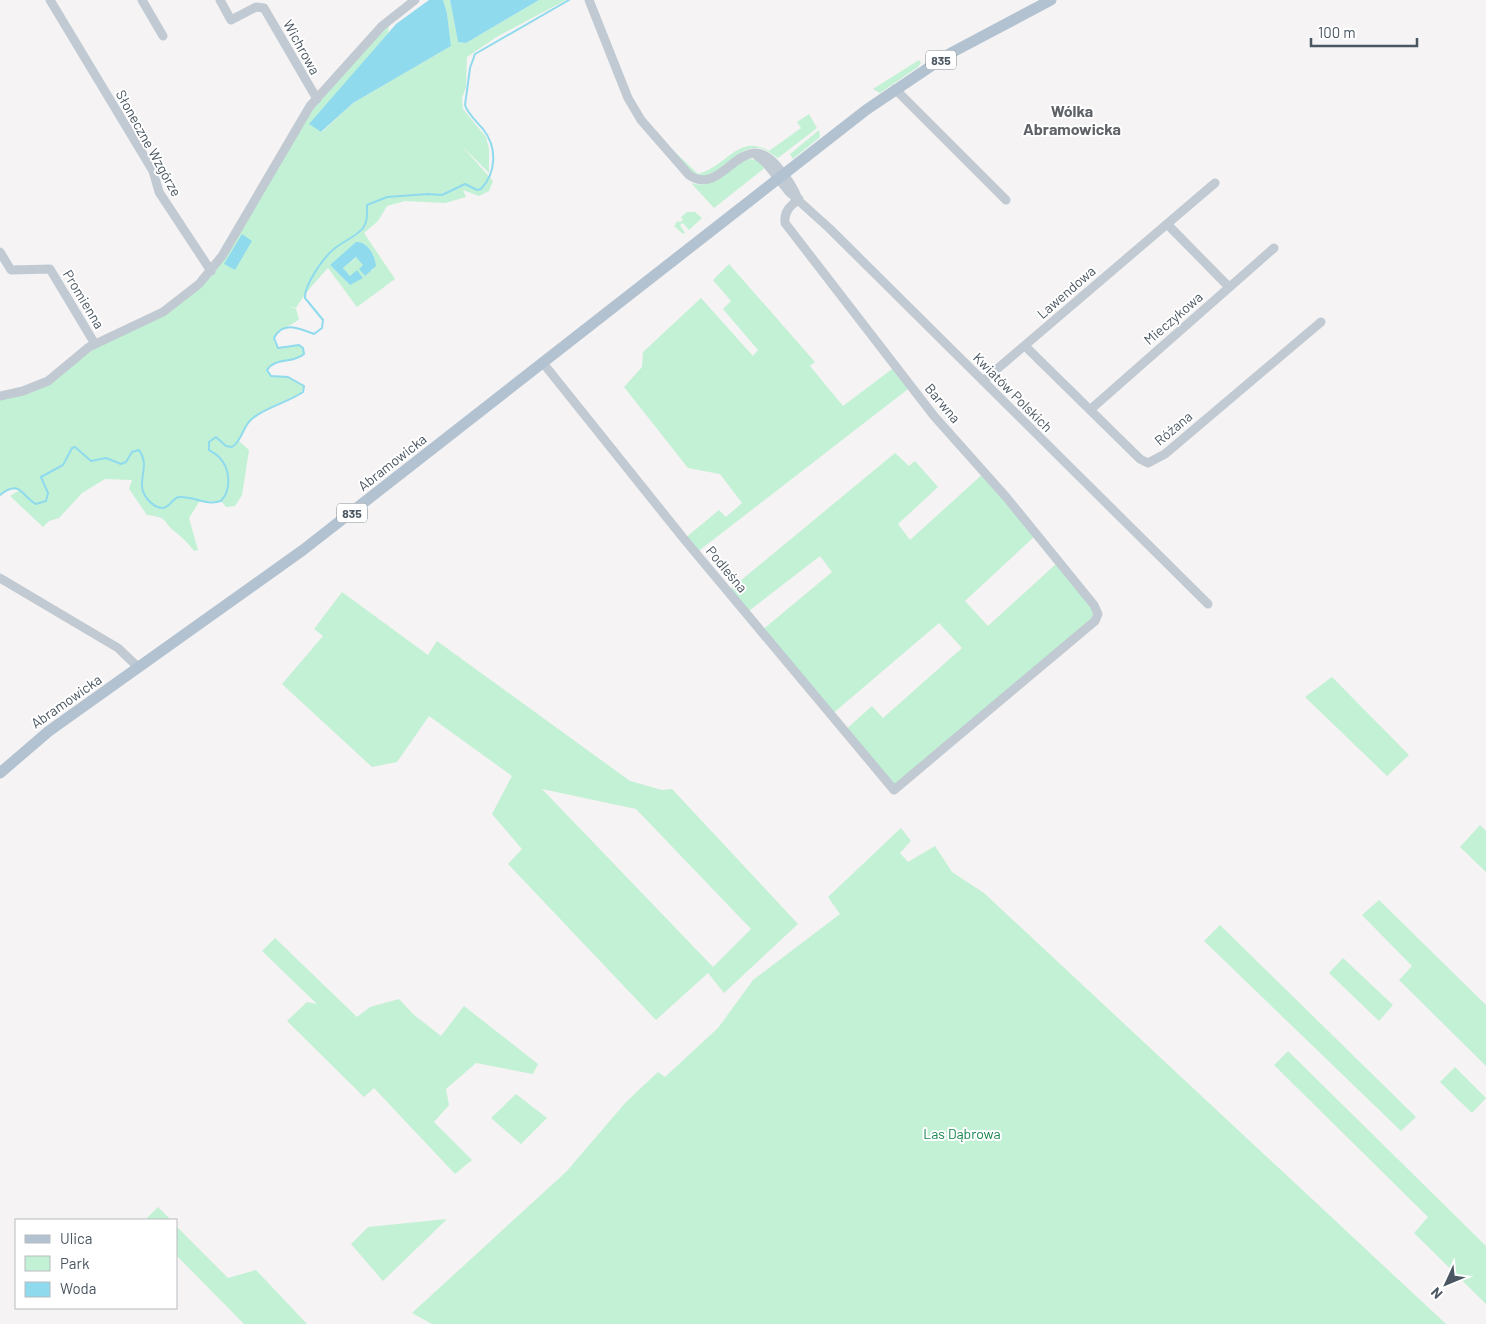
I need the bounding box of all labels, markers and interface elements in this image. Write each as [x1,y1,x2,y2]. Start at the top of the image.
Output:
scale bar [1311,15,1417,47]
street label: Wichrowa [280,17,324,77]
text: 100 m [1318,23,1356,41]
road number: 835 [926,50,956,70]
street label: Słoneczne Wzgórze [113,87,185,199]
district label: Wólka Abramowicka [1023,101,1121,138]
street label: Lawendowa [1033,262,1099,322]
street label: Promienna [60,266,108,332]
street label: Mieczykowa [1140,288,1206,348]
street label: Kwiatów Polskich [970,349,1056,435]
street label: Barwna [922,380,964,426]
street label: Różana [1151,407,1195,449]
street label: Abramowicka [354,430,430,494]
road number: 835 [337,503,367,522]
street label: Podleśna [703,542,751,596]
street label: Abramowicka [27,670,105,732]
park label: Las Dąbrowa [923,1125,1001,1142]
legend [15,1219,178,1309]
text: Ulica [60,1229,92,1247]
text: Park [60,1254,90,1272]
north arrow [1421,1259,1471,1309]
text: Woda [60,1279,96,1297]
text: N [1427,1284,1446,1303]

